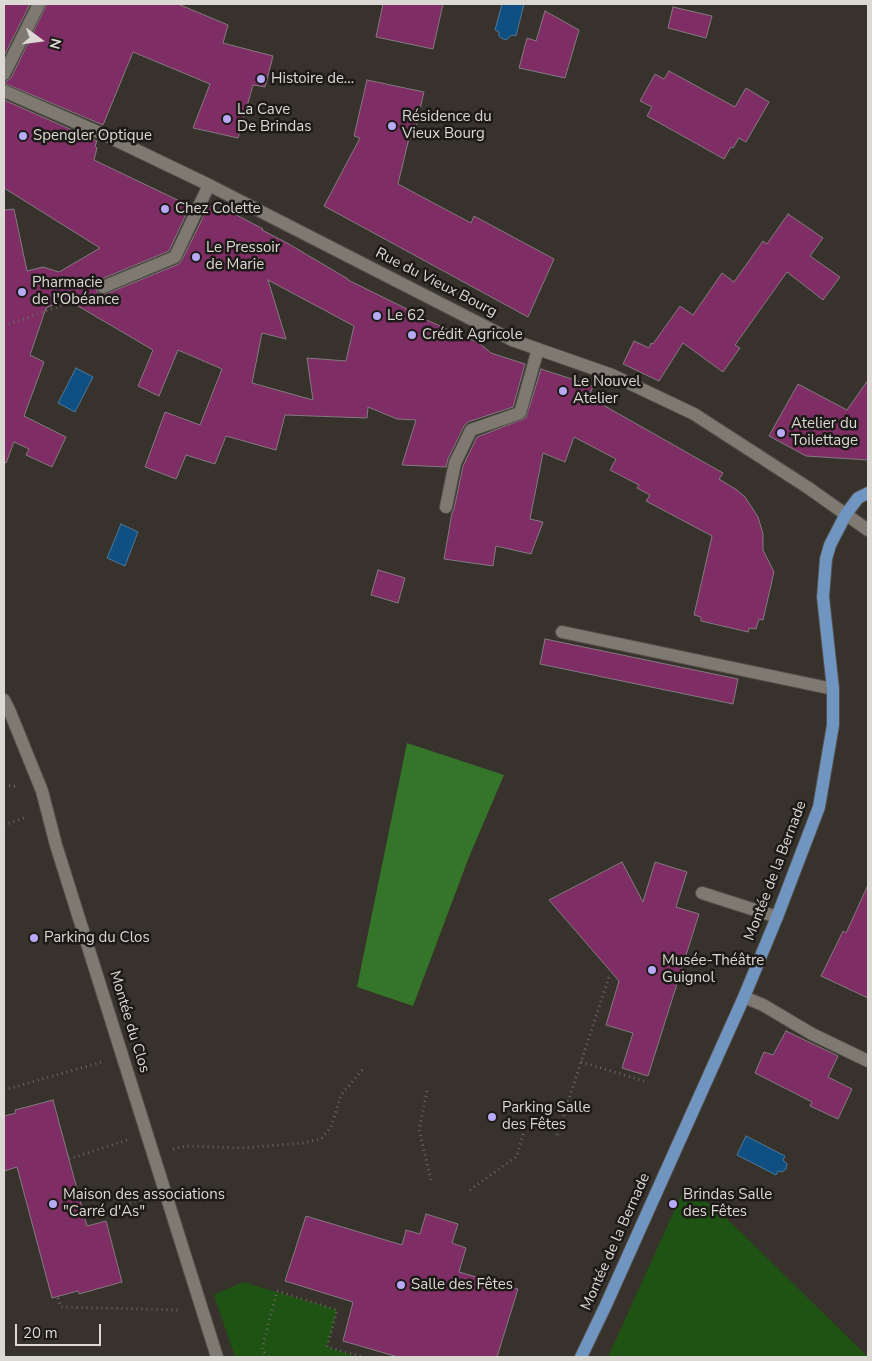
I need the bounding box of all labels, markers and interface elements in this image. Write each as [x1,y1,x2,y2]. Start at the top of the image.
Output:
north arrow [15,15,65,65]
text: N [45,36,66,51]
place label: Histoire de... [271,70,354,88]
marker: Histoire de... [255,73,267,85]
place label: La Cave De Brindas [237,101,311,136]
place label: Résidence du Vieux Bourg [402,108,492,143]
marker: La Cave De Brindas [221,113,233,125]
marker: Résidence du Vieux Bourg [386,120,398,132]
place label: Spengler Optique [33,127,152,145]
marker: Spengler Optique [17,130,29,142]
place label: Chez Colette [175,200,261,218]
marker: Chez Colette [159,203,171,215]
place label: Le Pressoir de Marie [206,239,280,274]
street label: Rue du Vieux Bourg [372,245,500,321]
marker: Le Pressoir de Marie [190,251,202,263]
place label: Pharmacie de l'Obéance [32,274,119,309]
marker: Pharmacie de l'Obéance [16,286,28,298]
place label: Le 62 [387,307,425,325]
marker: Le 62 [371,310,383,322]
place label: Crédit Agricole [422,326,523,344]
marker: Crédit Agricole [406,329,418,341]
place label: Le Nouvel Atelier [573,373,641,408]
marker: Le Nouvel Atelier [557,385,569,397]
place label: Atelier du Toilettage [791,415,858,450]
marker: Atelier du Toilettage [775,427,787,439]
street label: Montée de la Bernade [741,799,811,943]
place label: Parking du Clos [44,929,150,947]
marker: Parking du Clos [28,932,40,944]
place label: Musée-Théâtre Guignol [662,952,764,987]
marker: Musée-Théâtre Guignol [646,964,658,976]
street label: Montée du Clos [105,969,153,1075]
place label: Parking Salle des Fêtes [502,1099,591,1134]
marker: Parking Salle des Fêtes [486,1111,498,1123]
street label: Montée de la Bernade [578,1171,654,1313]
place label: Maison des associations "Carré d'As" [63,1186,225,1221]
place label: Brindas Salle des Fêtes [683,1186,772,1221]
marker: Maison des associations "Carré d'As" [47,1198,59,1210]
marker: Brindas Salle des Fêtes [667,1198,679,1210]
place label: Salle des Fêtes [411,1276,513,1294]
marker: Salle des Fêtes [395,1279,407,1291]
scale bar [18,1314,104,1346]
text: 20 m [23,1323,58,1343]

